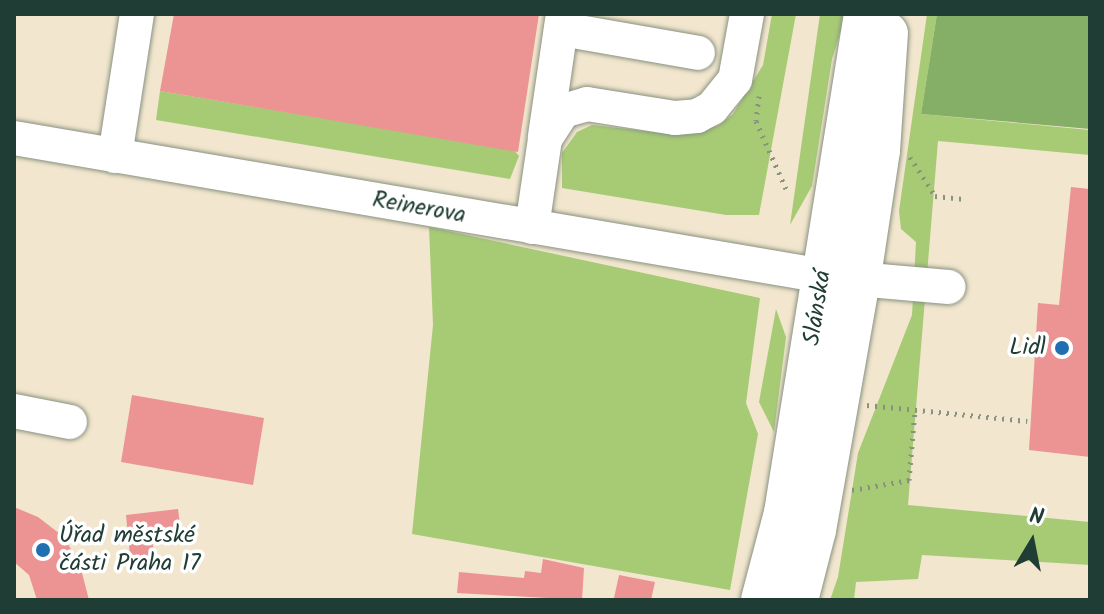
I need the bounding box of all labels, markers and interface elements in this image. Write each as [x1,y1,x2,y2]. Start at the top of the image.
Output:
street label: Reinerova [370,186,468,230]
street label: Slánská [798,268,838,348]
place label: Lidl [1009,334,1046,362]
marker: Lidl [1053,339,1071,357]
text: N [1026,499,1046,536]
north arrow [992,502,1072,582]
place label: Úřad městské části Praha 17 [59,522,200,578]
marker: Úřad městské části Praha 17 [34,541,52,559]

